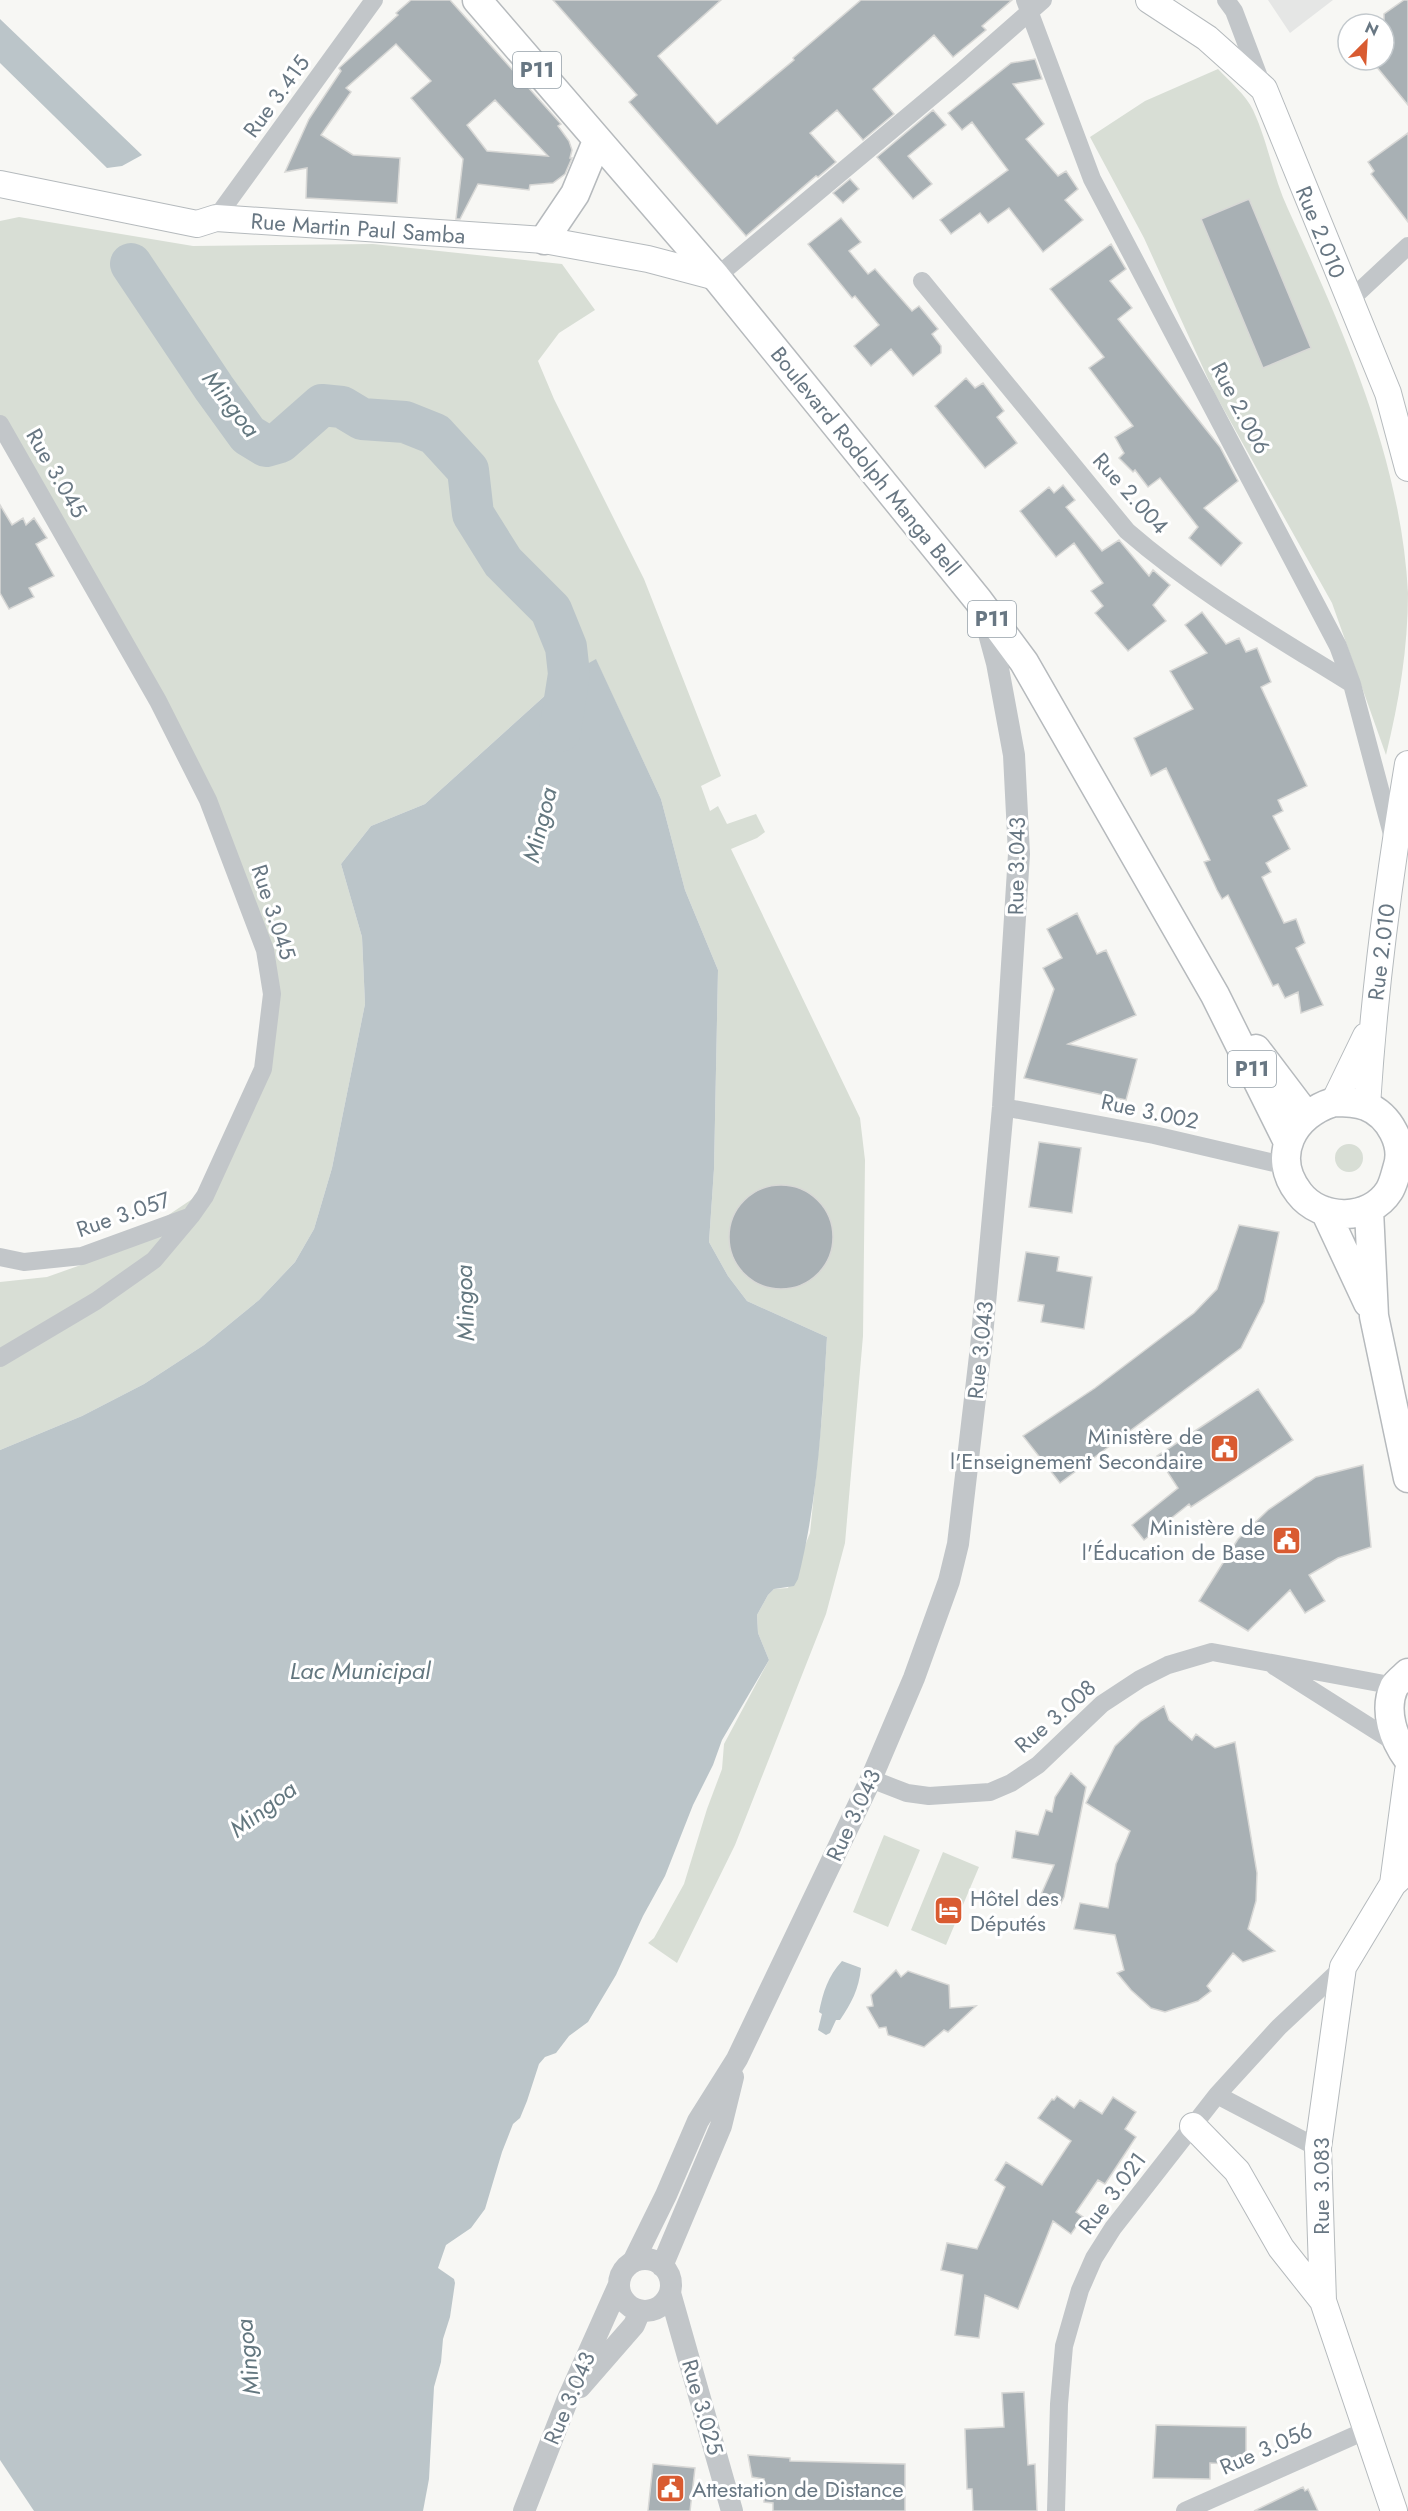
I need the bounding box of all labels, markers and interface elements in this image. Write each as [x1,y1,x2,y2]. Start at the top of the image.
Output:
north arrow [1336,12,1396,72]
text: N [1361,16,1382,42]
street label: Rue 3.415 [235,48,317,144]
road number: P11 [513,52,561,88]
street label: Rue 2.010 [1288,181,1354,283]
street label: Rue Martin Paul Samba [250,205,466,251]
street label: Boulevard Rodolph Manga Bell [763,339,969,583]
street label: Rue 2.006 [1203,356,1279,460]
water label: Mingoa [194,363,269,445]
street label: Rue 3.045 [19,422,95,524]
street label: Rue 2.004 [1086,445,1177,541]
road number: P11 [968,601,1016,637]
water label: Mingoa [513,784,566,866]
street label: Rue 3.043 [999,817,1033,915]
street label: Rue 3.045 [244,860,304,964]
street label: Rue 2.010 [1359,902,1403,1002]
road number: P11 [1228,1051,1276,1087]
street label: Rue 3.002 [1098,1085,1202,1137]
street label: Rue 3.057 [72,1183,175,1245]
water label: Mingoa [446,1264,483,1342]
street label: Rue 3.043 [959,1300,1001,1400]
place label: Ministère de l'Enseignement Secondaire [950,1420,1203,1477]
public building icon: Ministère de l'Enseignement Secondaire [1208,1433,1240,1465]
place label: Ministère de l'Éducation de Base [1082,1511,1265,1568]
public building icon: Ministère de l'Éducation de Base [1270,1524,1302,1556]
water label: Lac Municipal [290,1653,432,1688]
street label: Rue 3.008 [1007,1672,1103,1760]
street label: Rue 3.043 [818,1764,888,1866]
water label: Mingoa [222,1772,304,1846]
place label: Hôtel des Députés [970,1882,1059,1939]
hotel icon: Hôtel des Députés [933,1895,965,1927]
street label: Rue 3.083 [1305,2137,1337,2235]
street label: Rue 3.021 [1070,2145,1154,2241]
water label: Mingoa [226,2317,269,2397]
street label: Rue 3.043 [535,2347,603,2449]
street label: Rue 3.025 [674,2355,732,2459]
street label: Rue 3.056 [1215,2413,1317,2483]
public building icon: Attestation de Distance [655,2473,687,2505]
place label: Attestation de Distance [692,2473,904,2505]

